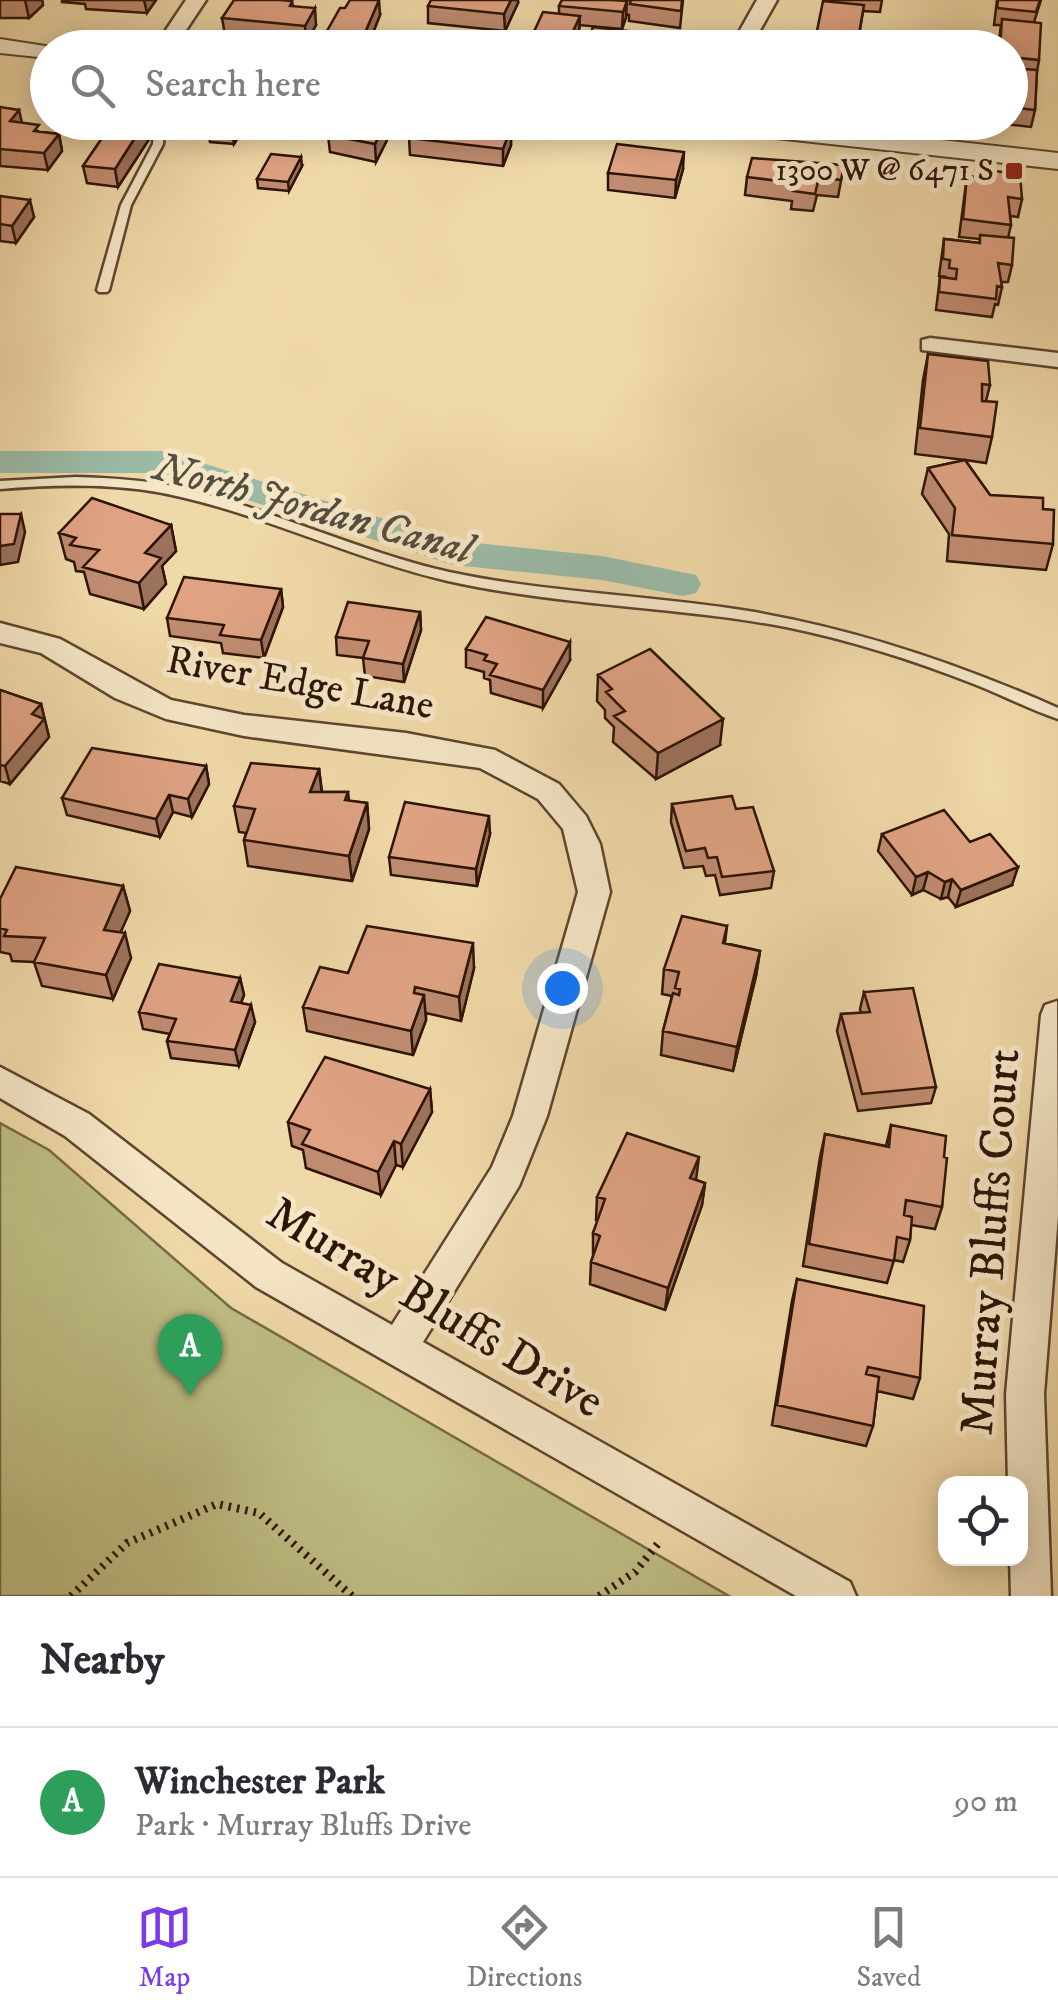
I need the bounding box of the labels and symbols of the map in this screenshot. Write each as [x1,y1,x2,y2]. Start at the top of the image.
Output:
place label: 1300 W @ 6471 S [775,151,994,191]
marker: 1300 W @ 6471 S [1003,160,1025,182]
water label: North Jordan Canal [145,441,482,578]
street label: River Edge Lane [162,636,438,732]
your location [537,963,588,1014]
street label: Murray Bluffs Court [948,1047,1034,1437]
street label: Murray Bluffs Drive [256,1184,614,1432]
pin: A [158,1314,222,1396]

